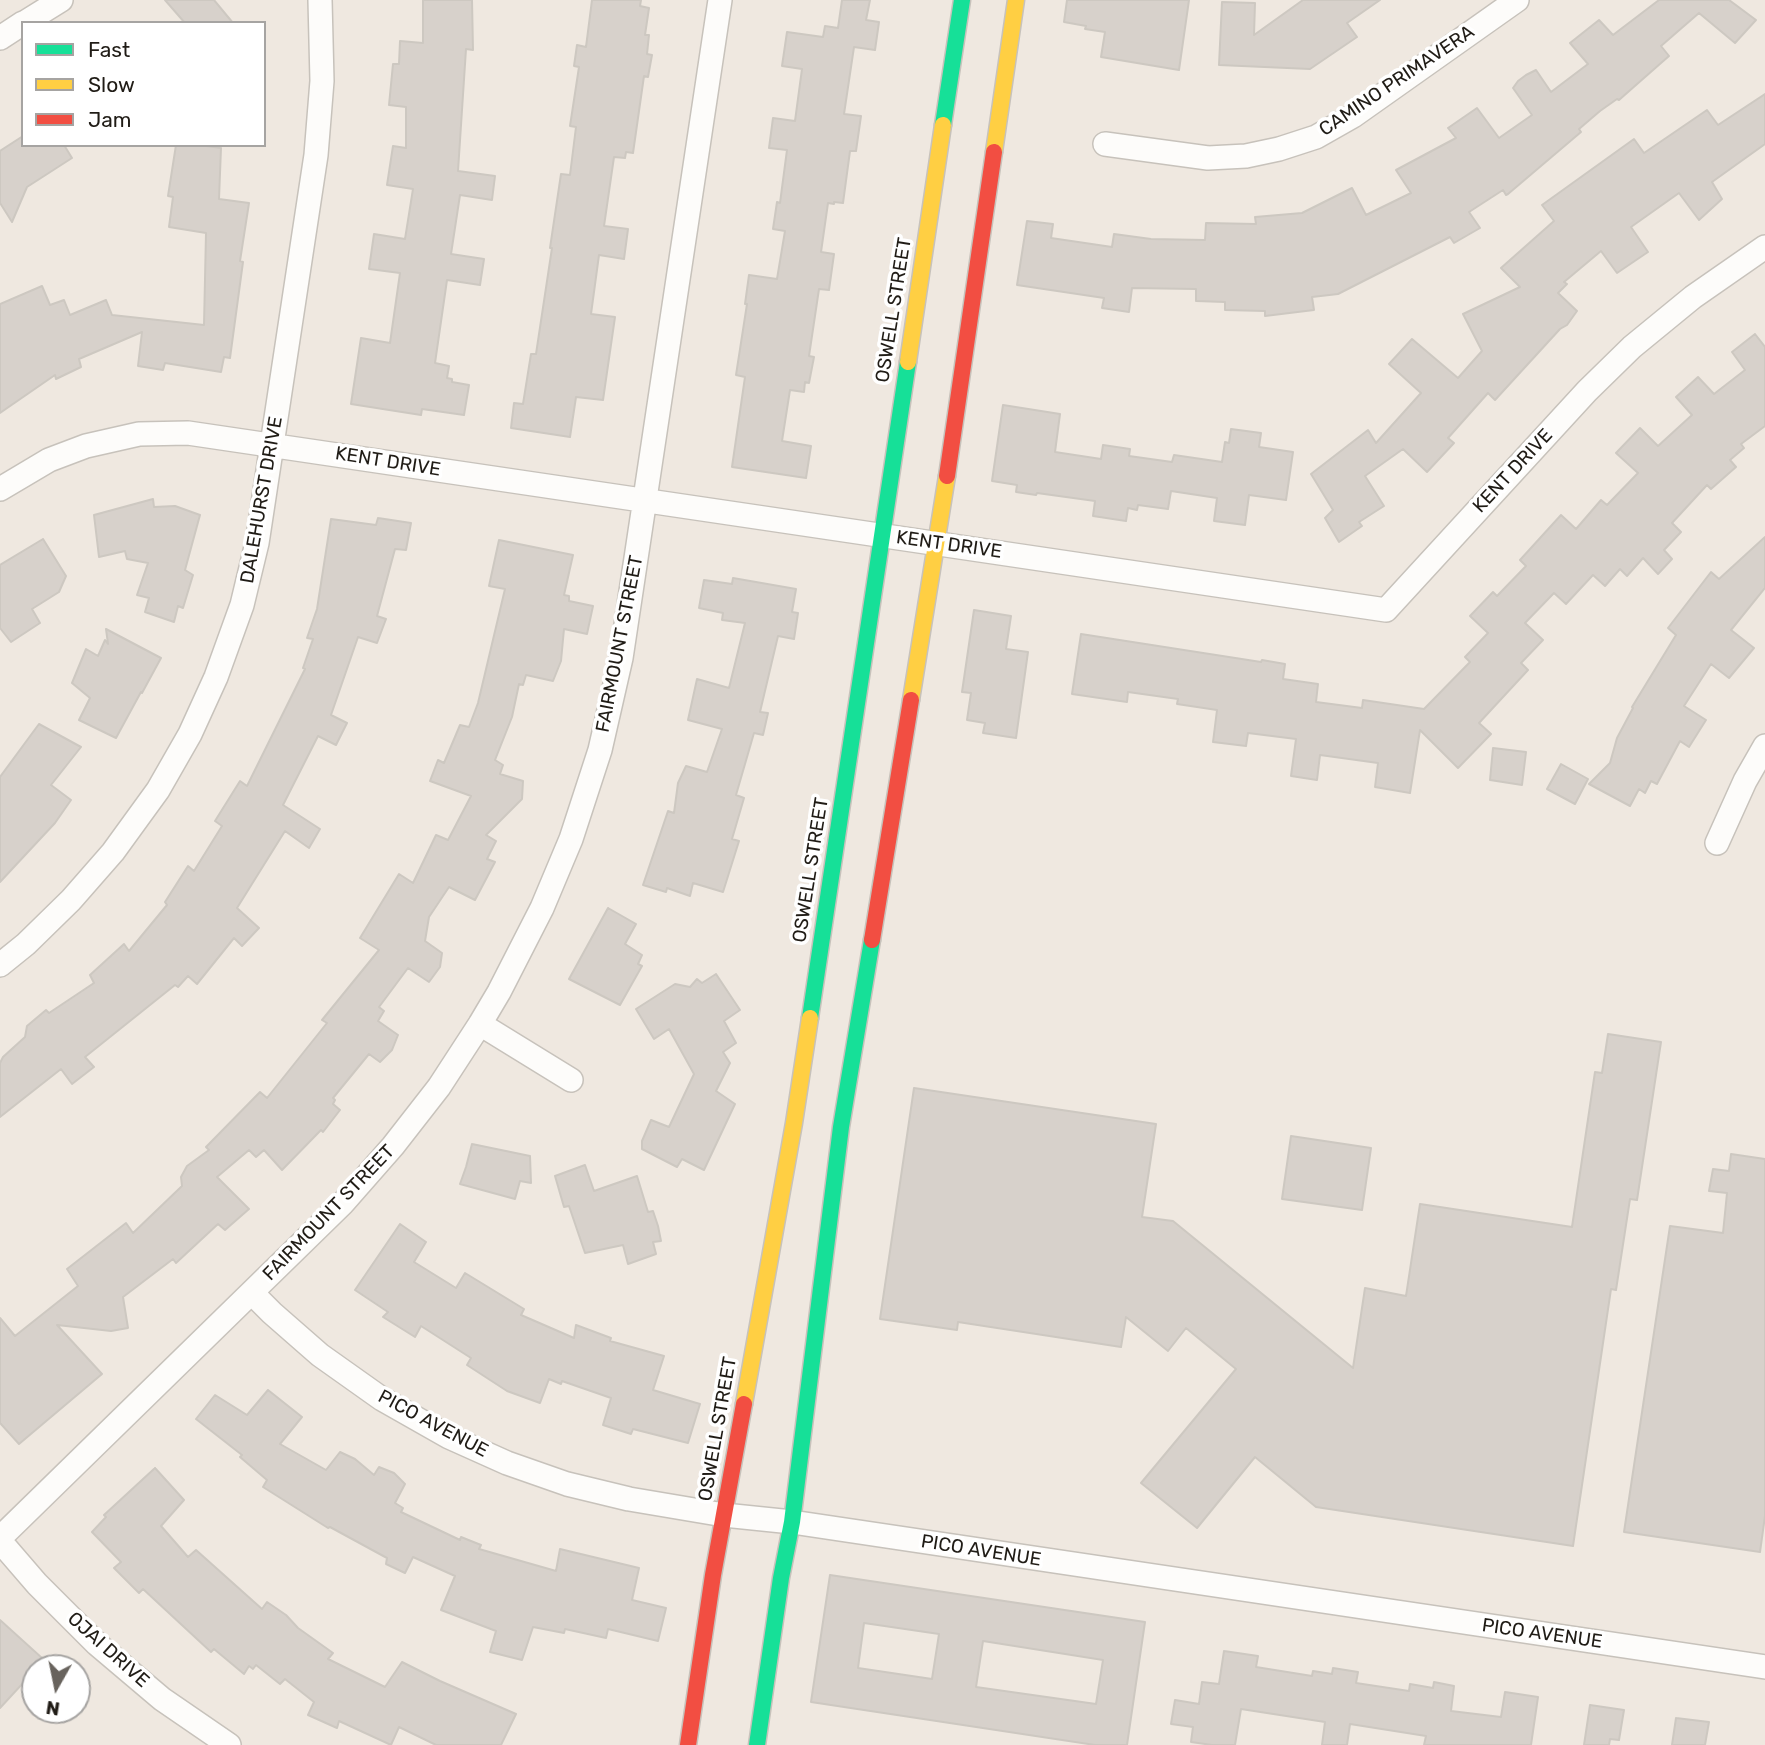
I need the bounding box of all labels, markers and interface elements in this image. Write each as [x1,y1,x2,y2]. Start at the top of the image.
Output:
legend [21,21,266,147]
street label: CAMINO PRIMAVERA [1315,21,1479,141]
text: Fast [88,37,130,62]
text: Slow [88,72,135,97]
text: Jam [88,107,132,132]
street label: OSWELL STREET [871,236,917,384]
street label: DALEHURST DRIVE [236,415,288,585]
street label: KENT DRIVE [1468,424,1558,518]
street label: KENT DRIVE [334,442,442,482]
street label: KENT DRIVE [895,526,1003,564]
street label: FAIRMOUNT STREET [592,554,648,734]
street label: OSWELL STREET [788,796,834,944]
street label: FAIRMOUNT STREET [258,1140,400,1286]
street label: OSWELL STREET [694,1355,742,1503]
street label: PICO AVENUE [374,1385,492,1463]
street label: PICO AVENUE [919,1530,1043,1572]
street label: OJAI DRIVE [63,1607,153,1693]
street label: PICO AVENUE [1480,1614,1604,1654]
north arrow [21,1654,91,1724]
text: N [44,1696,62,1721]

